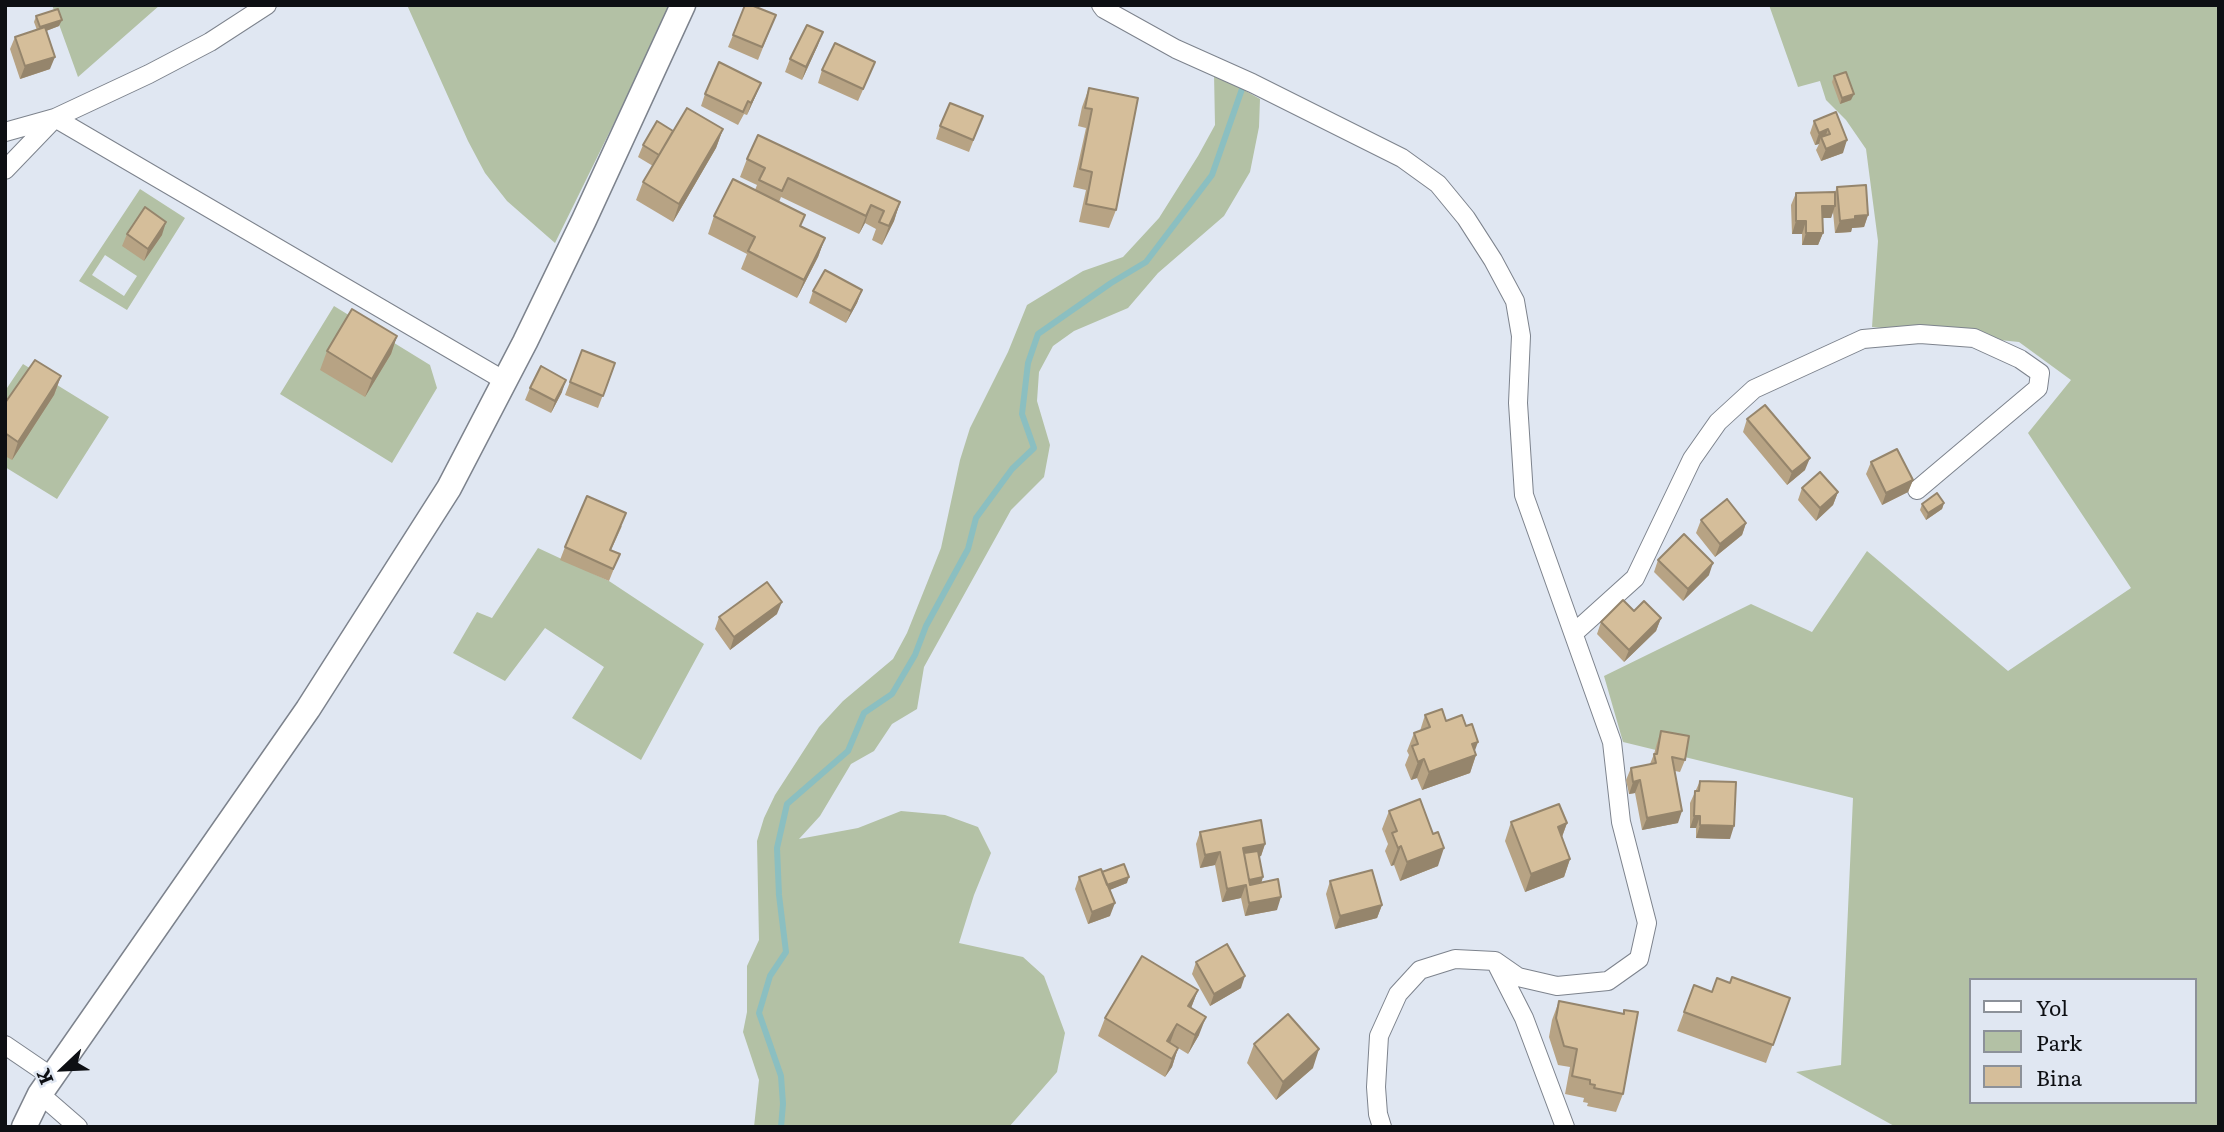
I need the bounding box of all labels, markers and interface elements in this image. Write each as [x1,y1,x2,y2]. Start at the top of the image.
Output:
legend [1968,978,2196,1104]
text: Yol [2036,991,2068,1022]
text: Park [2036,1026,2082,1057]
north arrow [28,1034,98,1104]
text: Bina [2036,1061,2082,1092]
text: K [28,1065,59,1090]

